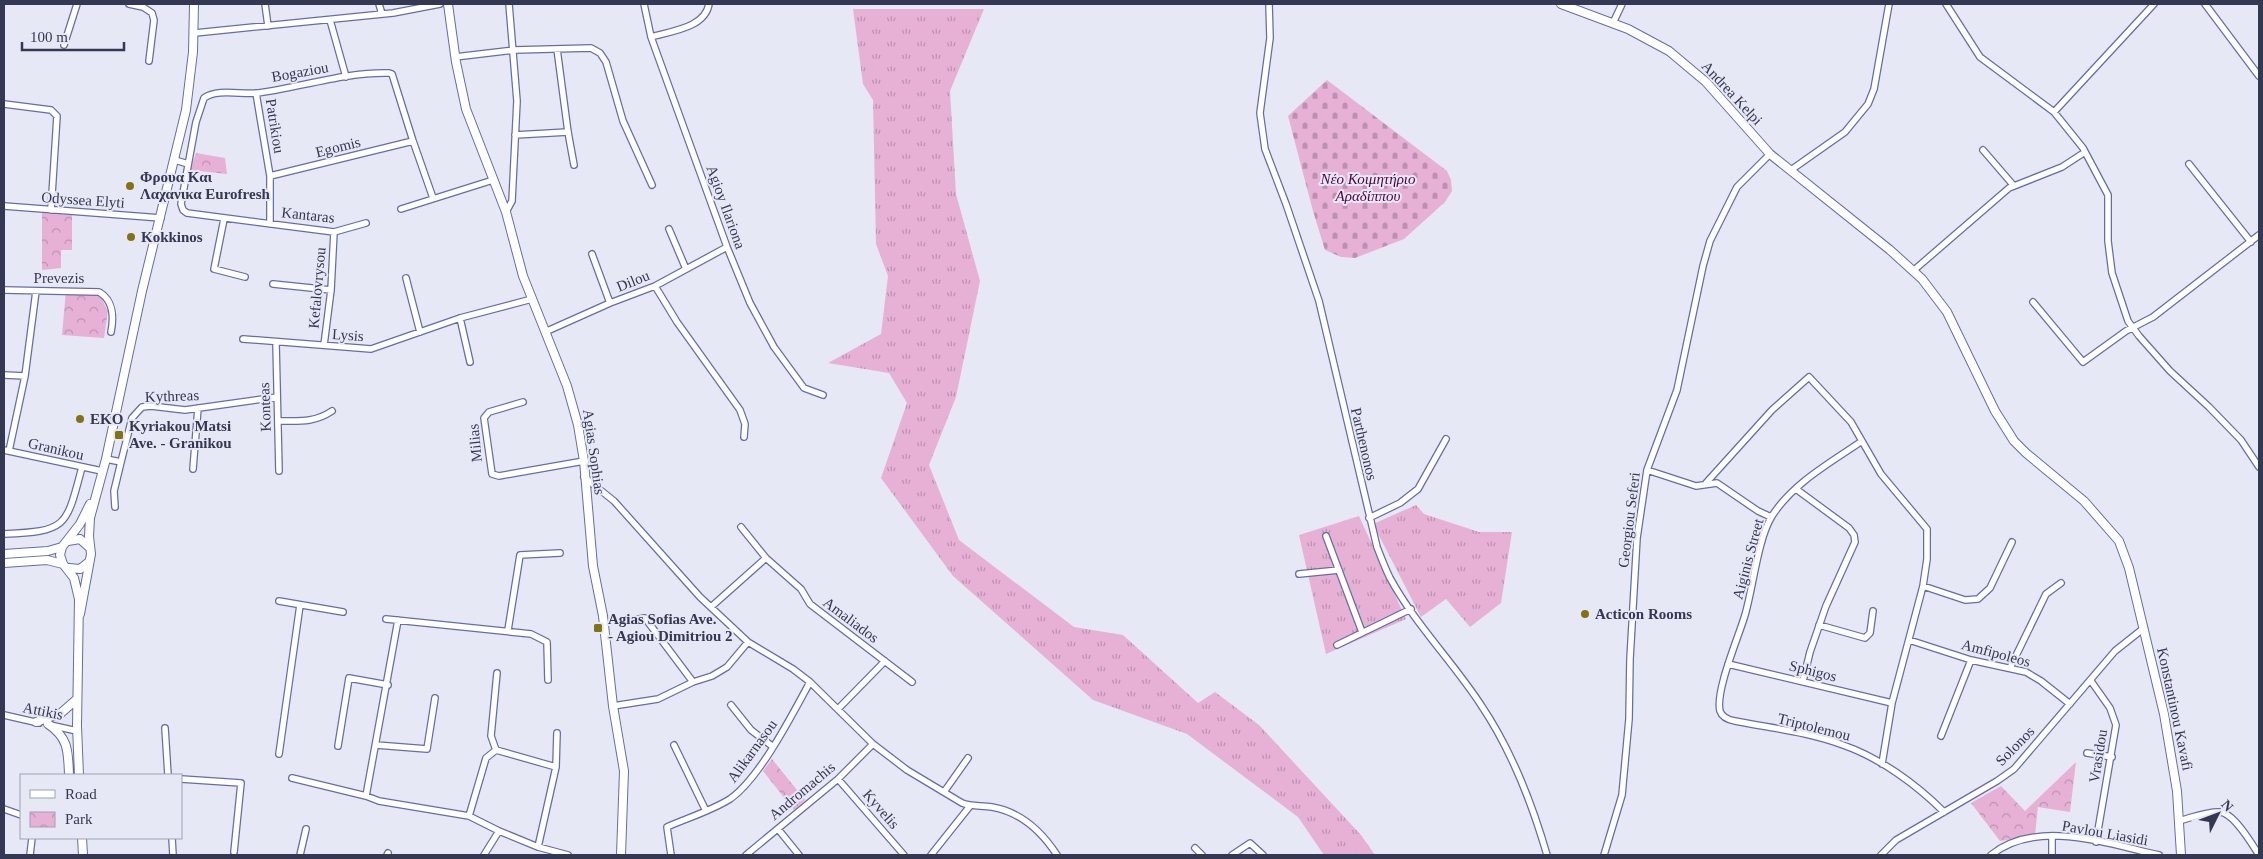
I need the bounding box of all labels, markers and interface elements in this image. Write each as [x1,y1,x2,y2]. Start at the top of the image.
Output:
scale bar [22,20,125,52]
text: 100 m [30,29,68,45]
street label: Andrea Kelpi [1698,58,1766,128]
street label: Bogaziou [270,59,330,85]
street label: Patrikiou [263,98,287,155]
street label: Egomis [314,134,362,160]
street label: Agioy Ilariona [703,163,749,251]
place label: Φρουα Και Λαχανικα Eurofresh [140,169,270,202]
park label: Νέο Κοιμητήριο Αραδίππου [1319,171,1416,204]
marker: Φρουα Και Λαχανικα Eurofresh [124,180,136,192]
street label: Odyssea Elyti [41,189,125,211]
street label: Kantaras [281,204,336,226]
place label: Kokkinos [141,229,203,245]
marker: Kokkinos [125,231,137,243]
street label: Kefalovrysou [305,246,329,329]
street label: Dilou [614,267,652,295]
street label: Prevezis [34,270,85,286]
street label: Lysis [332,326,365,344]
street label: Konteas [256,382,274,432]
street label: Kythreas [145,387,199,405]
street label: Parthenonos [1348,406,1380,482]
street label: Agias Sophias [580,408,608,496]
place label: EKO [90,411,123,427]
marker: EKO [74,413,86,425]
place label: Kyriakou Matsi Ave. - Granikou [129,418,232,451]
street label: Milias [465,423,485,463]
marker: Kyriakou Matsi Ave. - Granikou [113,429,125,441]
street label: Granikou [27,435,86,463]
street label: Georgiou Seferi [1615,471,1643,569]
street label: Aiginis Street [1730,516,1767,601]
street label: Amaliados [820,594,882,646]
place label: Acticon Rooms [1595,606,1692,622]
marker: Acticon Rooms [1579,608,1591,620]
place label: Agias Sofias Ave. - Agiou Dimitriou 2 [608,611,733,644]
marker: Agias Sofias Ave. - Agiou Dimitriou 2 [592,622,604,634]
street label: Amfipoleos [1960,636,2032,670]
street label: Konstantinou Kavafi [2154,646,2196,772]
street label: Sphigos [1788,657,1839,685]
street label: Attikis [21,699,65,723]
street label: Triptolemou [1776,710,1853,744]
street label: Alikarnasou [724,716,780,785]
street label: Solonos [1992,723,2038,769]
street label: Vrasidou [2086,728,2110,784]
street label: Andromachis [766,759,838,823]
legend [20,774,182,839]
text: Road [65,786,97,802]
street label: Kyvelis [860,786,902,832]
north arrow [2193,789,2243,839]
text: N [2218,797,2236,814]
text: Park [65,811,93,827]
street label: Pavlou Liasidi [2061,818,2149,848]

